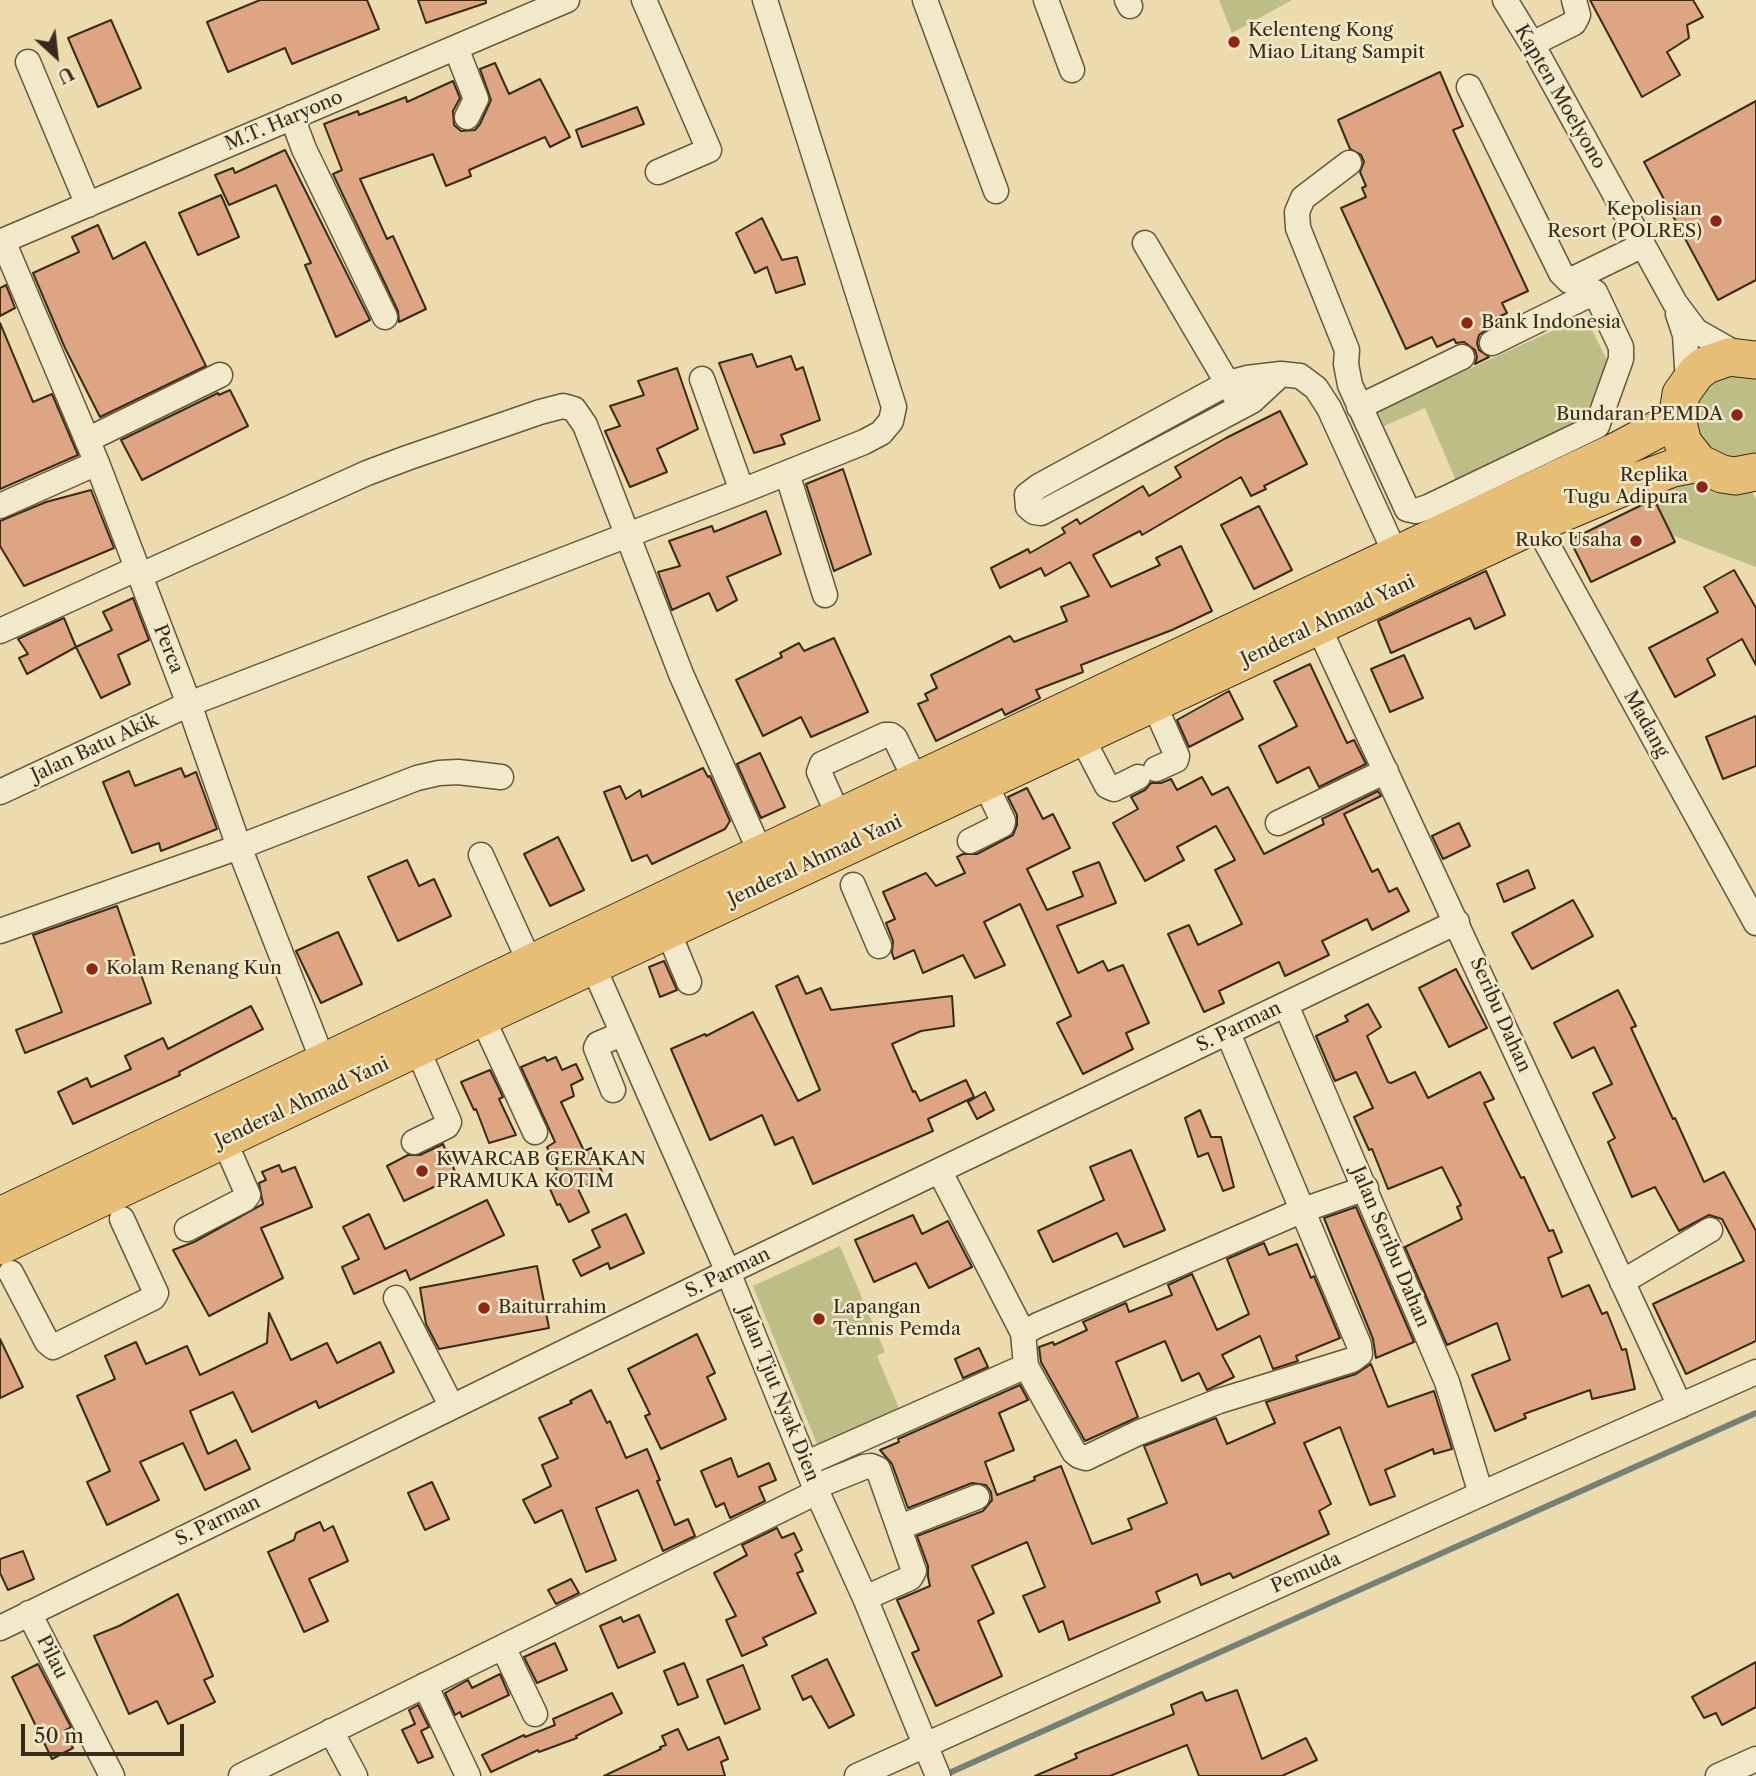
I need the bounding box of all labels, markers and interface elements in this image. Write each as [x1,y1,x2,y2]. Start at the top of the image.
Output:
place label: Kelenteng Kong Miao Litang Sampit [1248,20,1425,64]
north arrow [21,21,91,91]
street label: Kapten Moelyono [1509,21,1611,173]
marker: Kelenteng Kong Miao Litang Sampit [1226,34,1242,50]
text: U [54,61,78,89]
street label: M.T. Haryono [222,86,346,156]
place label: Kepolisian Resort (POLRES) [1547,199,1702,243]
marker: Kepolisian Resort (POLRES) [1708,213,1724,229]
place label: Bank Indonesia [1481,312,1621,334]
marker: Bank Indonesia [1459,315,1475,331]
place label: Bundaran PEMDA [1556,404,1723,426]
marker: Bundaran PEMDA [1729,407,1745,423]
place label: Replika Tugu Adipura [1563,465,1688,509]
marker: Replika Tugu Adipura [1694,479,1710,495]
place label: Ruko Usaha [1515,530,1622,552]
marker: Ruko Usaha [1628,533,1644,549]
street label: Jenderal Ahmad Yani [1237,571,1419,671]
street label: Perca [148,621,188,677]
street label: Madang [1618,687,1674,761]
street label: Jalan Batu Akik [28,709,162,787]
street label: Jenderal Ahmad Yani [724,811,906,911]
street label: Seribu Dahan [1465,954,1535,1076]
place label: Kolam Renang Kun [106,958,282,980]
marker: Kolam Renang Kun [84,961,100,977]
street label: S. Parman [1193,997,1285,1057]
street label: Jenderal Ahmad Yani [211,1053,393,1153]
place label: KWARCAB GERAKAN PRAMUKA KOTIM [436,1149,646,1193]
marker: KWARCAB GERAKAN PRAMUKA KOTIM [414,1163,430,1179]
street label: Jalan Seribu Dahan [1346,1163,1434,1331]
street label: S. Parman [682,1243,774,1303]
place label: Baiturrahim [498,1297,607,1319]
place label: Lapangan Tennis Pemda [833,1297,961,1341]
marker: Baiturrahim [476,1300,492,1316]
street label: Jalan Tjut Nyak Dien [732,1303,824,1485]
marker: Lapangan Tennis Pemda [811,1311,827,1327]
street label: S. Parman [172,1491,264,1551]
street label: Pemuda [1268,1548,1344,1598]
street label: Pilau [31,1631,73,1683]
scale bar [24,1710,187,1754]
text: 50 m [34,1723,84,1748]

